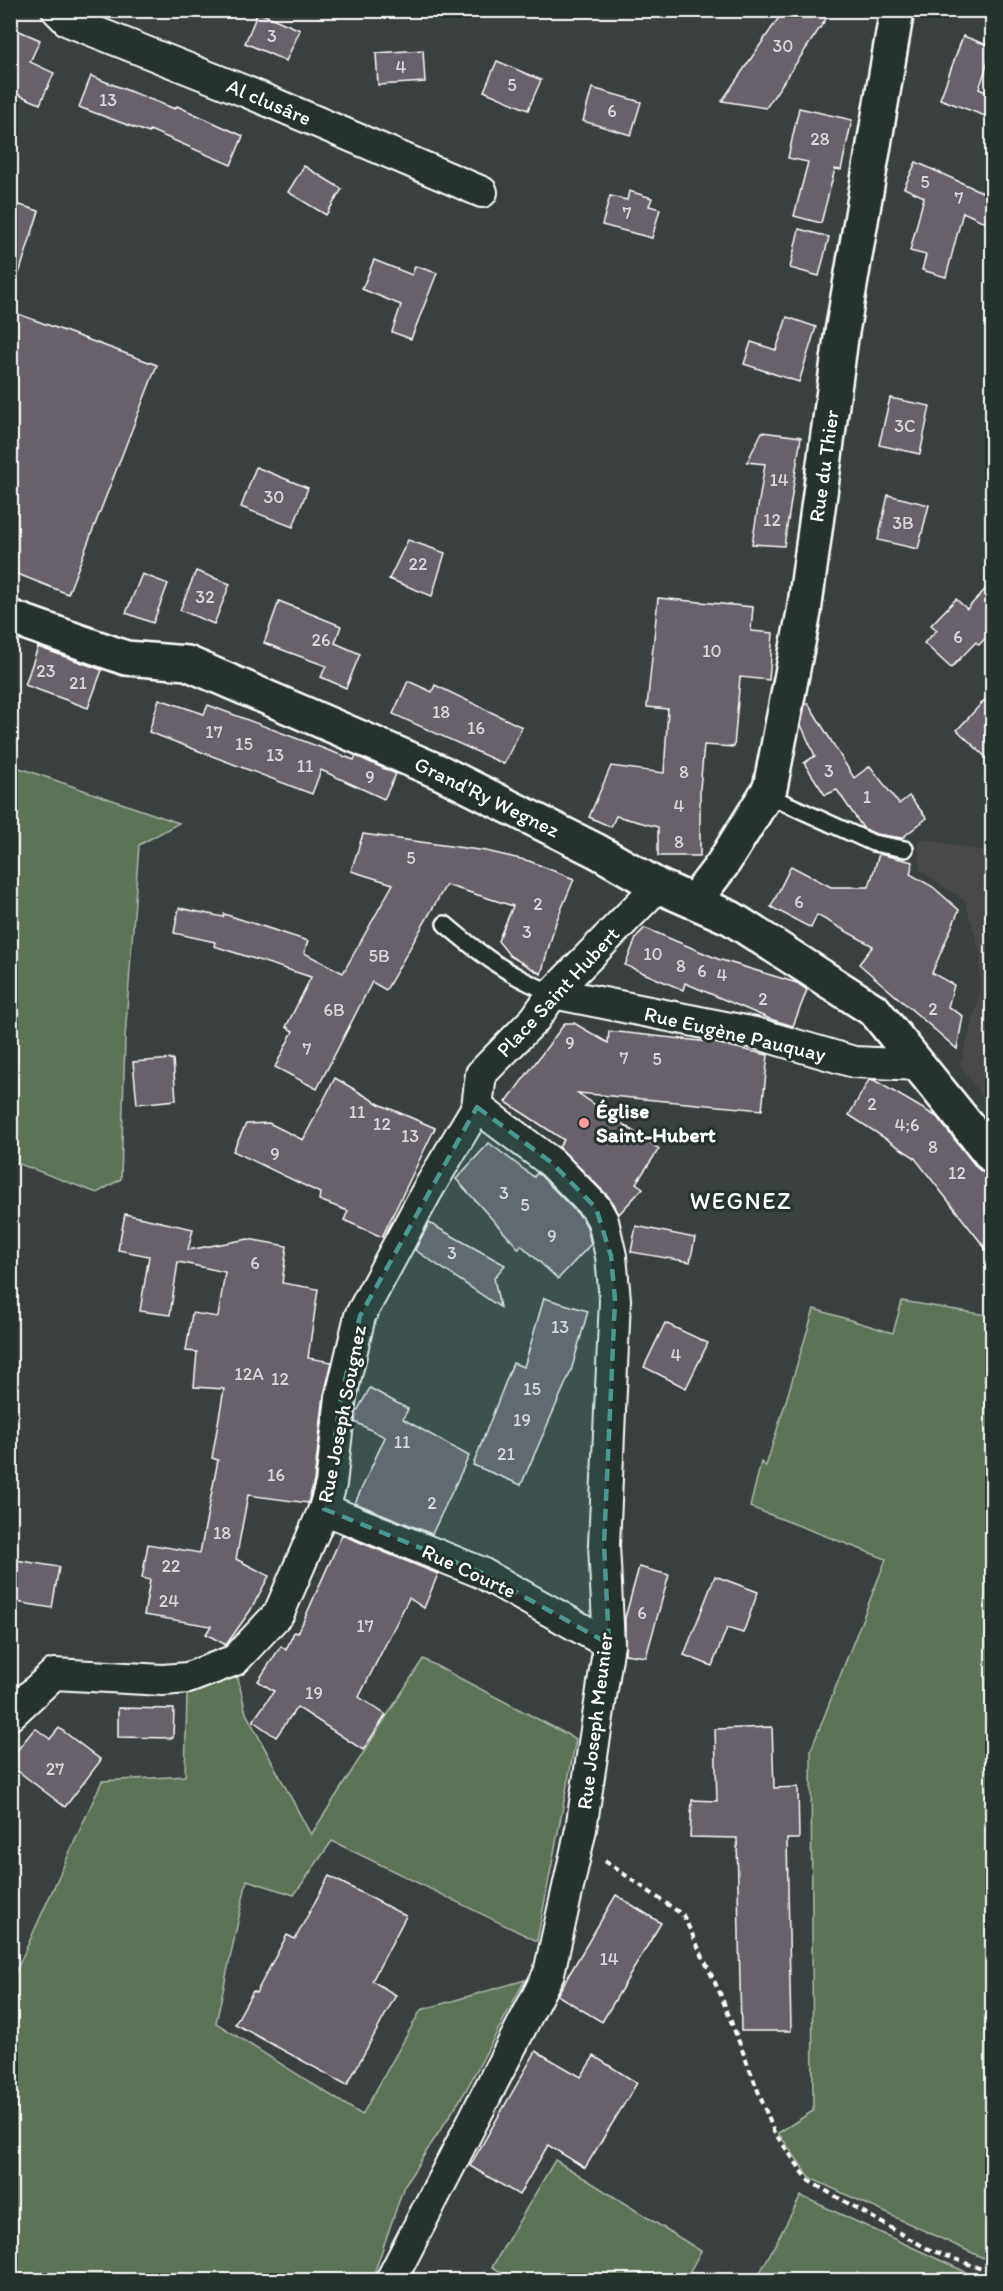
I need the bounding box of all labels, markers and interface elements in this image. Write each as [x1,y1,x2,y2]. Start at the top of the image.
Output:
house number: 3 [267,25,277,47]
house number: 30 [773,35,793,57]
house number: 4 [396,56,407,78]
street label: Al clusâre [223,73,315,131]
house number: 5 [507,74,517,96]
house number: 13 [99,89,117,111]
house number: 6 [607,100,617,122]
house number: 28 [810,128,830,150]
house number: 5 [920,171,930,193]
house number: 7 [955,187,964,209]
house number: 7 [623,202,632,224]
street label: Rue du Thier [803,407,844,524]
house number: 3C [894,415,916,437]
house number: 14 [769,469,789,491]
house number: 30 [264,486,284,508]
house number: 12 [763,509,781,531]
house number: 3B [892,512,914,534]
house number: 22 [409,553,428,575]
house number: 32 [195,586,215,608]
house number: 6 [953,626,963,648]
house number: 26 [312,629,331,651]
house number: 10 [702,640,722,662]
house number: 23 [36,660,56,682]
house number: 21 [69,672,87,694]
house number: 18 [432,701,450,723]
house number: 16 [467,717,485,739]
house number: 17 [205,721,223,743]
house number: 15 [235,733,253,755]
house number: 13 [266,744,284,766]
street label: Grand'Ry Wegnez [411,751,564,843]
house number: 11 [297,755,313,777]
house number: 3 [824,760,834,782]
house number: 8 [679,761,689,783]
house number: 9 [365,766,375,788]
house number: 1 [863,786,871,808]
house number: 4 [674,795,685,817]
house number: 8 [674,831,684,853]
house number: 5 [406,847,416,869]
house number: 6 [794,891,804,913]
house number: 2 [533,893,543,915]
street label: Place Saint Hubert [491,921,624,1062]
house number: 3 [522,921,532,943]
house number: 10 [643,943,663,965]
house number: 5B [368,945,390,967]
house number: 8 [676,955,686,977]
house number: 6 [697,960,707,982]
house number: 4 [717,964,728,986]
house number: 2 [758,988,768,1010]
house number: 2 [928,998,938,1020]
house number: 6B [323,999,345,1021]
street label: Rue Eugène Pauquay [642,1000,828,1067]
house number: 9 [565,1032,575,1054]
house number: 7 [303,1038,312,1060]
house number: 7 [620,1047,629,1069]
house number: 5 [652,1048,662,1070]
house number: 2 [867,1093,877,1115]
place label: Église Saint-Hubert [596,1098,716,1147]
house number: 11 [349,1101,365,1123]
house number: 12 [373,1113,391,1135]
house number: 4;6 [895,1114,919,1136]
marker: Église Saint-Hubert [577,1116,591,1130]
house number: 13 [401,1125,419,1147]
house number: 8 [928,1136,938,1158]
house number: 9 [270,1143,280,1165]
house number: 12 [948,1162,966,1184]
house number: 3 [499,1182,509,1204]
district label: WEGNEZ [690,1186,792,1215]
house number: 5 [520,1194,530,1216]
house number: 9 [547,1225,557,1247]
house number: 3 [447,1242,457,1264]
house number: 6 [250,1252,260,1274]
house number: 13 [551,1316,569,1338]
street label: Rue Joseph Sougnez [312,1323,371,1505]
house number: 4 [671,1344,682,1366]
house number: 12A [234,1363,264,1385]
house number: 12 [271,1368,289,1390]
house number: 15 [523,1378,541,1400]
house number: 19 [513,1409,531,1431]
house number: 11 [394,1431,410,1453]
house number: 21 [497,1443,515,1465]
house number: 16 [267,1464,285,1486]
house number: 2 [427,1492,437,1514]
house number: 18 [213,1522,231,1544]
street label: Rue Courte [418,1538,520,1603]
house number: 22 [162,1555,181,1577]
house number: 24 [159,1590,179,1612]
house number: 6 [637,1602,647,1624]
house number: 17 [356,1615,374,1637]
street label: Rue Joseph Meunier [571,1631,618,1811]
house number: 19 [305,1682,323,1704]
house number: 27 [46,1758,64,1780]
house number: 14 [599,1948,619,1970]

